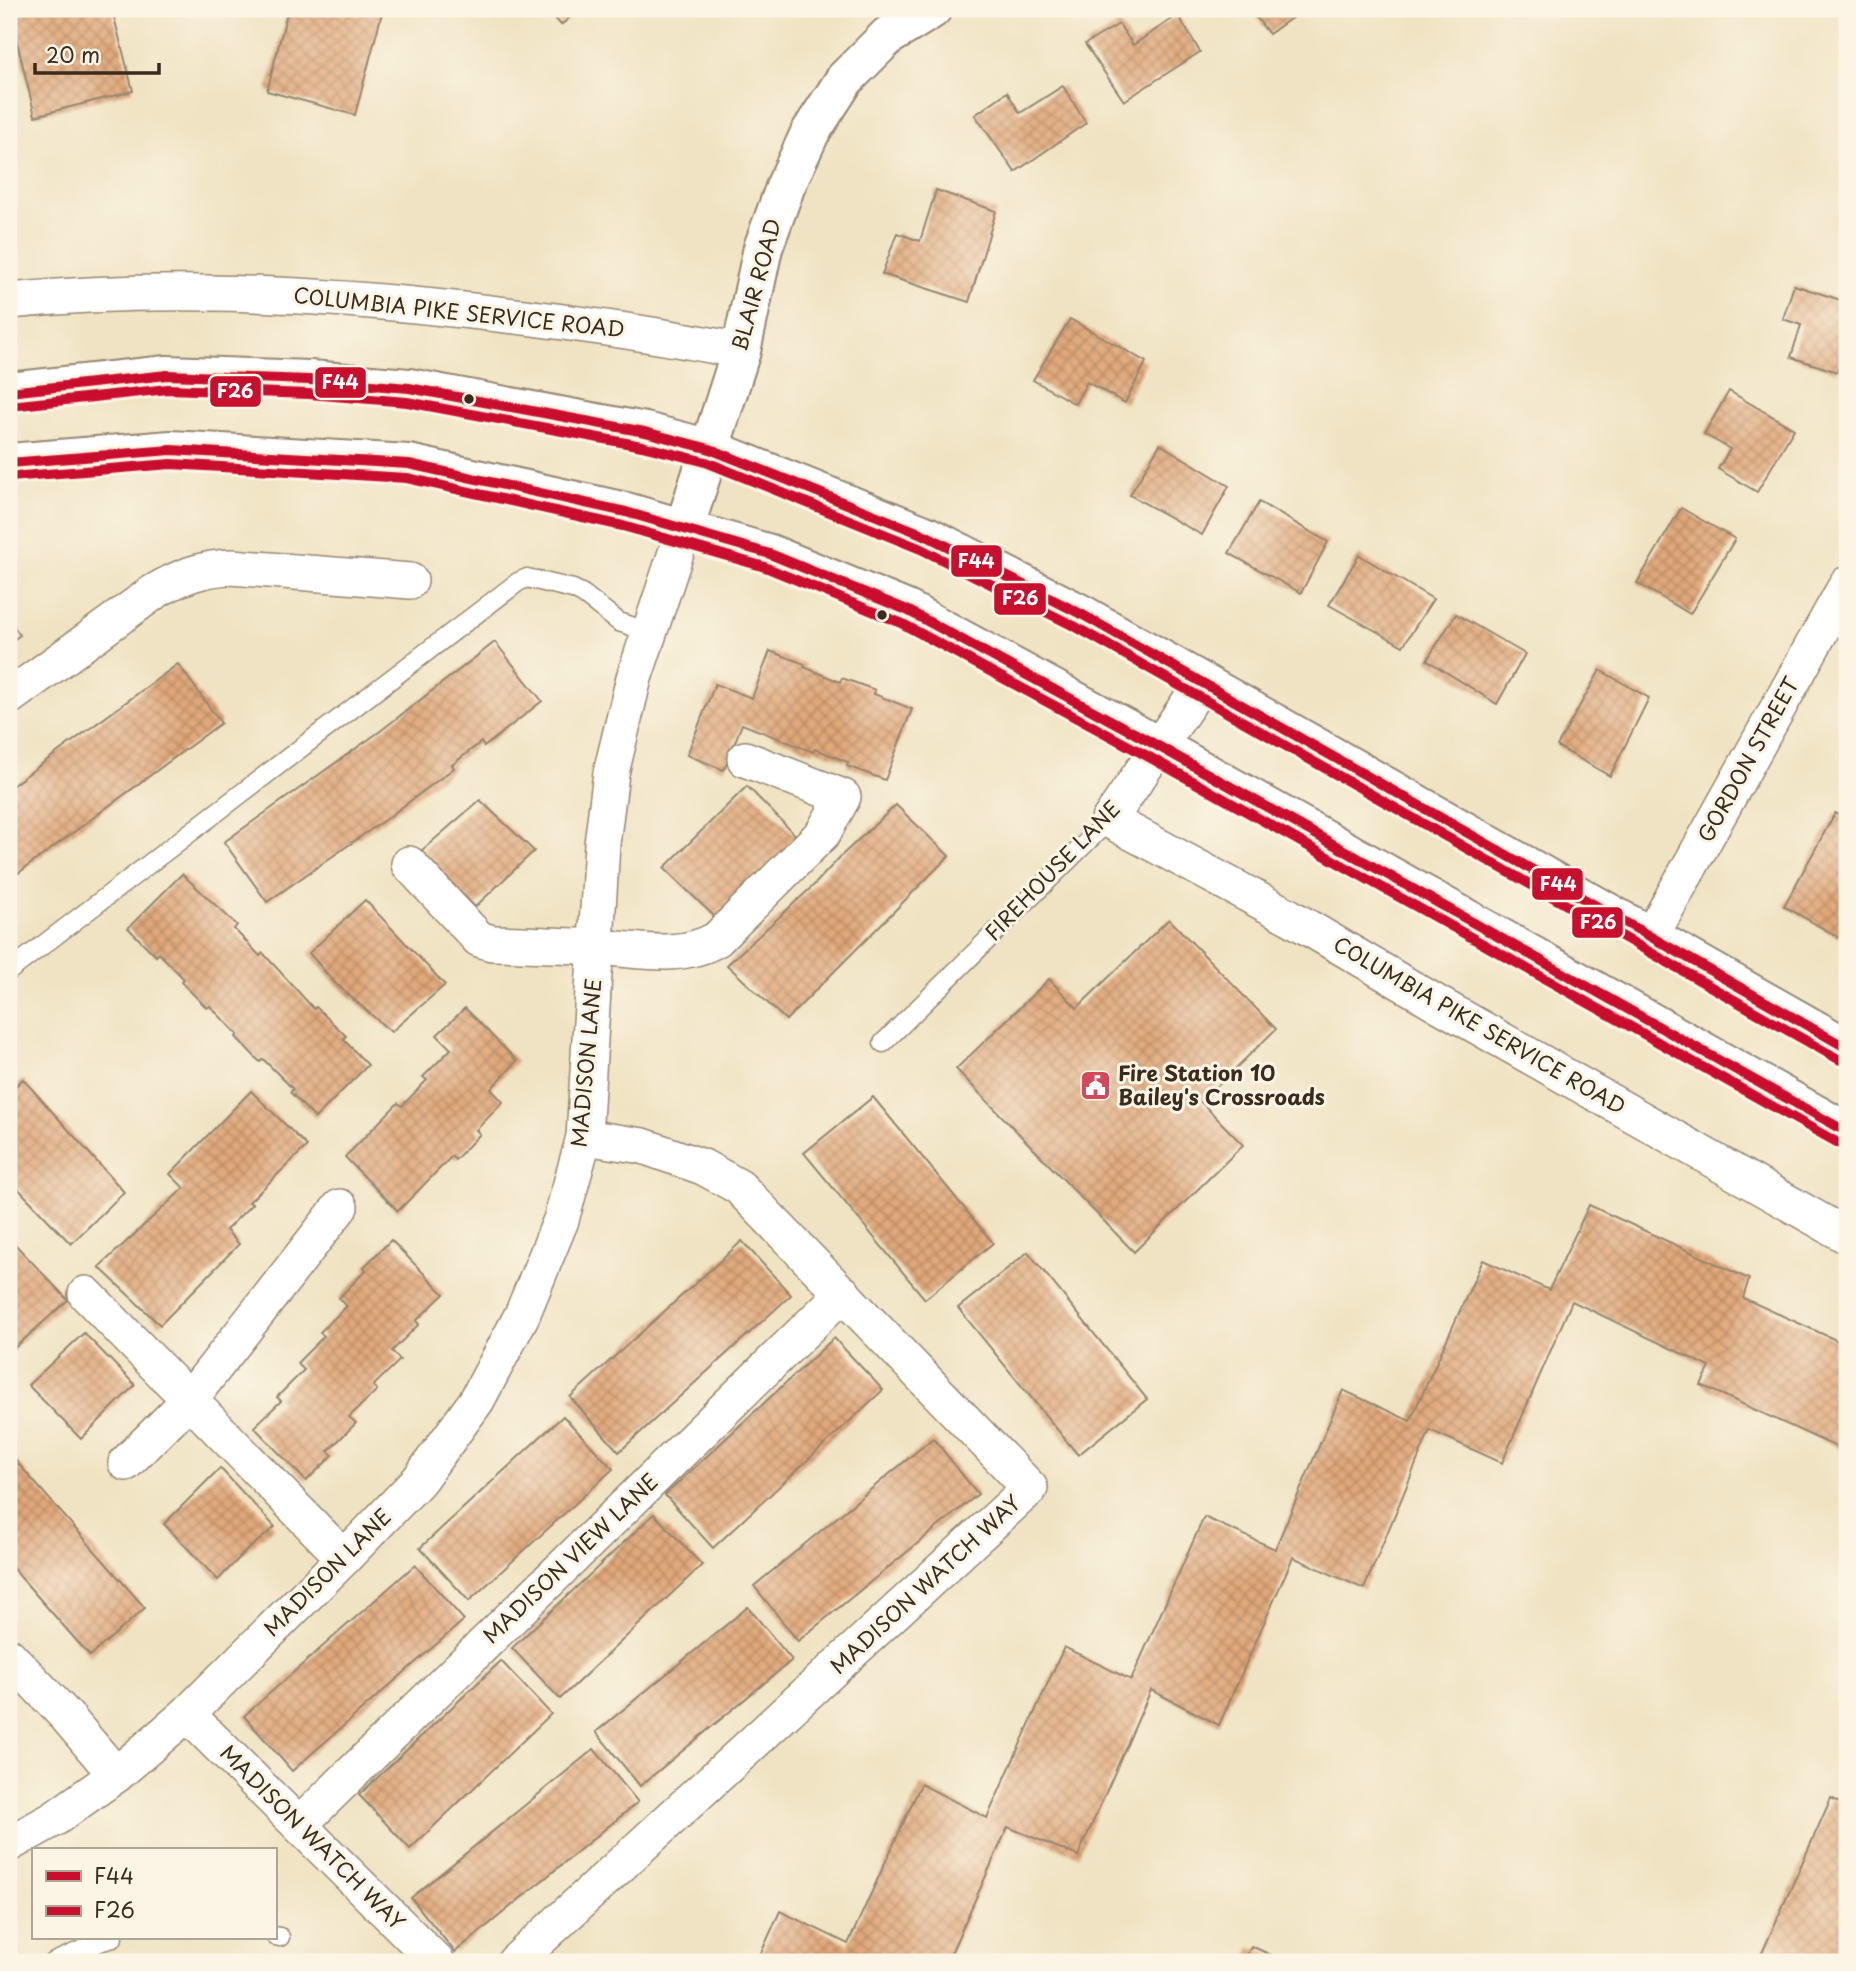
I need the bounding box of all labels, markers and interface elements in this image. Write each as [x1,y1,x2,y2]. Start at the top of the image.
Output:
scale bar [35,32,159,76]
text: 20 m [46,38,100,70]
street label: BLAIR ROAD [722,215,788,354]
street label: COLUMBIA PIKE SERVICE ROAD [292,278,626,344]
line badge: F44 [314,366,367,399]
text: F44 [321,367,359,395]
line badge: F26 [209,375,262,408]
text: F26 [217,376,253,404]
unlabelled marker [462,392,476,406]
line badge: F44 [950,544,1003,578]
text: F44 [957,546,995,574]
line badge: F26 [993,582,1047,616]
text: F26 [1002,583,1038,611]
unlabelled marker [875,608,889,622]
street label: GORDON STREET [1689,670,1806,848]
street label: FIREHOUSE LANE [976,792,1127,947]
line badge: F44 [1531,867,1584,901]
text: F44 [1539,869,1577,897]
line badge: F26 [1571,906,1624,939]
text: F26 [1580,907,1616,935]
street label: COLUMBIA PIKE SERVICE ROAD [1328,927,1632,1121]
street label: MADISON LANE [562,977,608,1149]
place label: Fire Station 10 Bailey's Crossroads [1118,1056,1325,1112]
public building icon: Fire Station 10 Bailey's Crossroads [1078,1069,1112,1103]
street label: MADISON VIEW LANE [475,1465,665,1650]
street label: MADISON WATCH WAY [822,1486,1027,1681]
street label: MADISON LANE [255,1500,398,1643]
street label: MADISON WATCH WAY [213,1737,413,1937]
legend [32,1848,276,1940]
text: F44 [94,1859,134,1891]
text: F26 [94,1893,135,1925]

